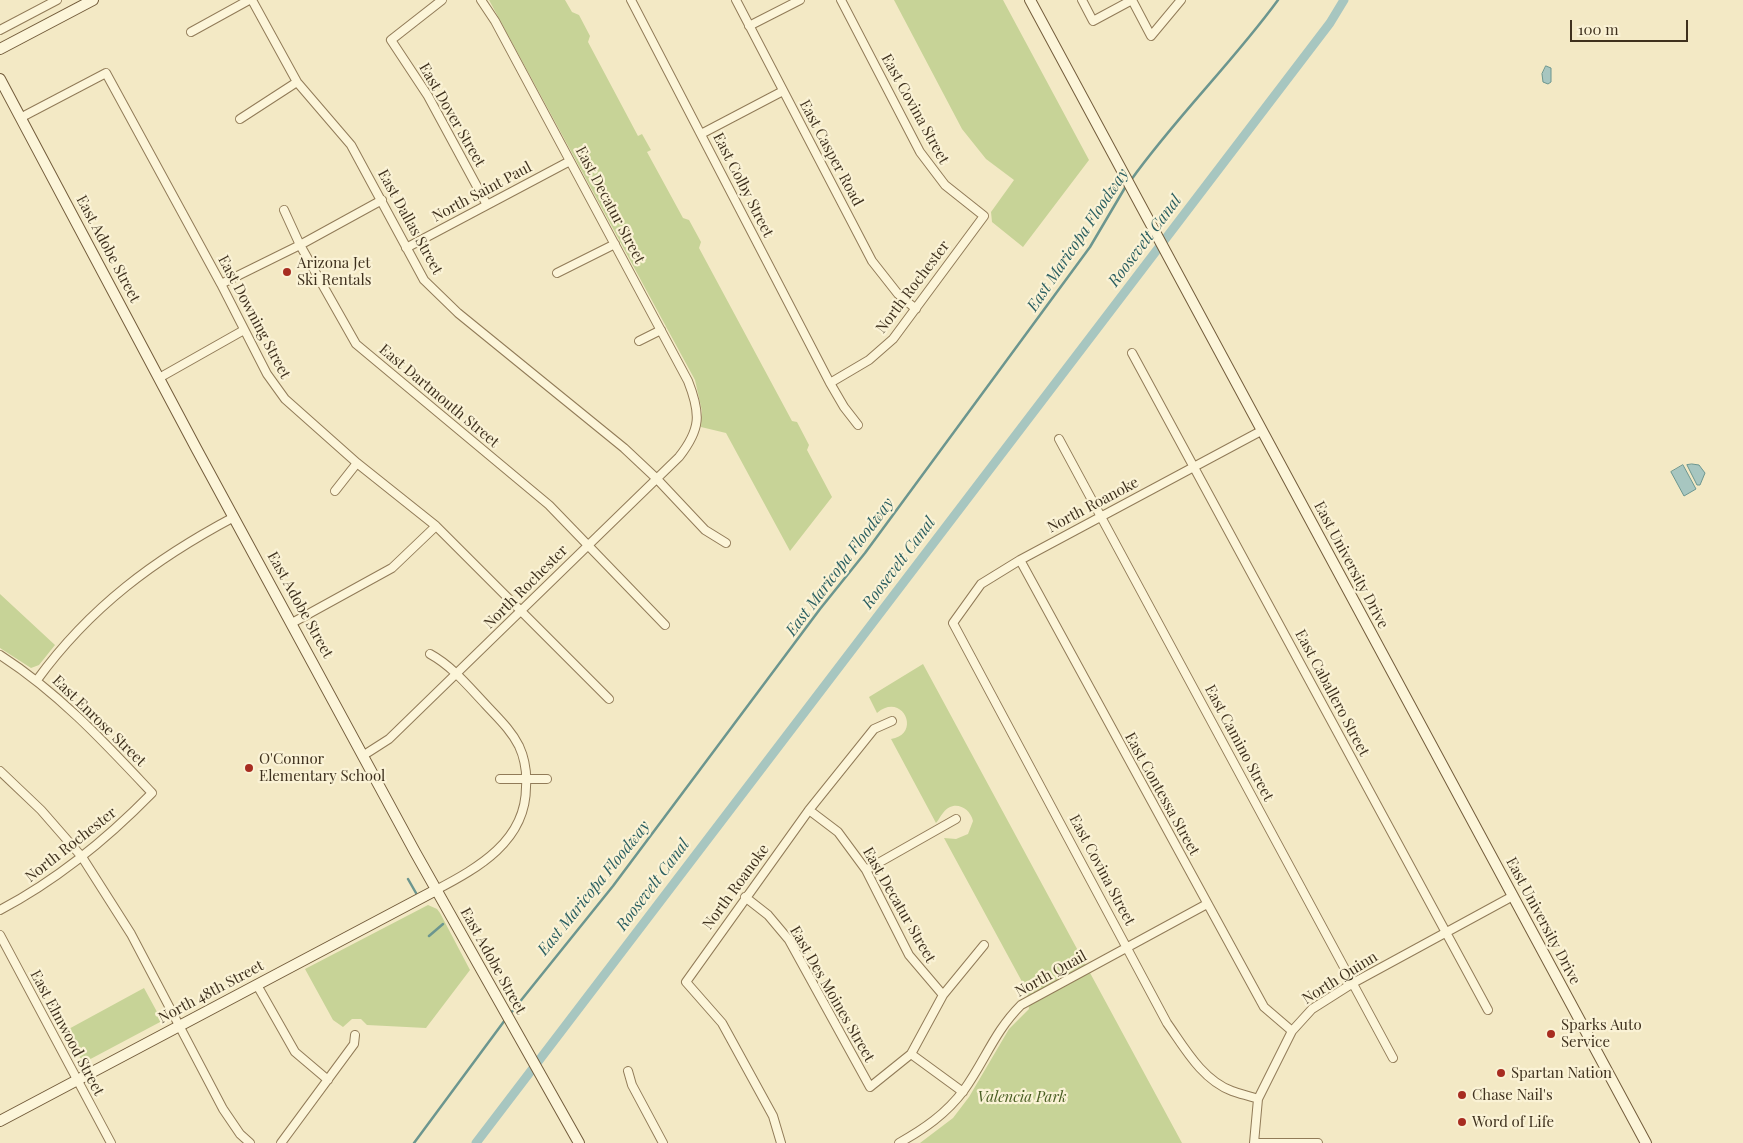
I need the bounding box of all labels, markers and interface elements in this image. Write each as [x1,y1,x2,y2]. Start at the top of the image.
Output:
scale bar [1573,10,1690,42]
text: 100 m [1578,19,1619,39]
street label: East Covina Street [877,51,953,167]
street label: East Dover Street [415,60,489,170]
street label: East Casper Road [795,97,867,209]
street label: East Colby Street [709,130,777,240]
street label: East Decatur Street [571,143,649,267]
street label: North Saint Paul [429,158,535,226]
water label: East Maricopa Floodway [1023,165,1133,315]
street label: East Dallas Street [374,166,446,278]
water label: Roosevelt Canal [1104,191,1186,291]
street label: East Adobe Street [72,192,144,306]
street label: North Rochester [872,237,954,337]
street label: East Downing Street [214,252,294,382]
place label: Arizona Jet Ski Rentals [297,254,372,289]
marker: Arizona Jet Ski Rentals [281,266,293,278]
street label: East Dartmouth Street [375,341,503,451]
street label: North Roanoke [1044,473,1142,537]
water label: East Maricopa Floodway [782,494,898,640]
street label: East University Drive [1310,498,1392,632]
water label: Roosevelt Canal [858,513,940,613]
street label: North Rochester [480,541,572,633]
street label: East Adobe Street [263,549,337,661]
street label: East Caballero Street [1291,627,1373,759]
street label: East Enrose Street [48,672,150,770]
street label: East Camino Street [1201,682,1277,804]
street label: East Contessa Street [1121,729,1203,859]
place label: O'Connor Elementary School [259,750,385,785]
marker: O'Connor Elementary School [243,762,255,774]
street label: North Rochester [22,804,120,886]
street label: East Covina Street [1065,811,1139,929]
water label: East Maricopa Floodway [534,817,654,959]
water label: Roosevelt Canal [612,835,694,935]
street label: North Roanoke [699,841,773,933]
street label: East Decatur Street [859,844,939,966]
street label: East University Drive [1502,854,1584,988]
street label: East Adobe Street [456,905,530,1017]
street label: East Des Moines Street [786,923,878,1065]
street label: North Quail [1012,947,1090,1001]
street label: North Quinn [1299,948,1381,1008]
street label: North 48th Street [155,957,267,1027]
street label: East Elmwood Street [26,967,108,1099]
place label: Sparks Auto Service [1561,1016,1642,1051]
marker: Sparks Auto Service [1545,1028,1557,1040]
place label: Spartan Nation [1511,1064,1612,1082]
marker: Spartan Nation [1495,1067,1507,1079]
place label: Chase Nail's [1472,1086,1553,1104]
park label: Valencia Park [977,1088,1067,1106]
marker: Chase Nail's [1456,1089,1468,1101]
place label: Word of Life [1472,1113,1554,1131]
marker: Word of Life [1456,1116,1468,1128]

